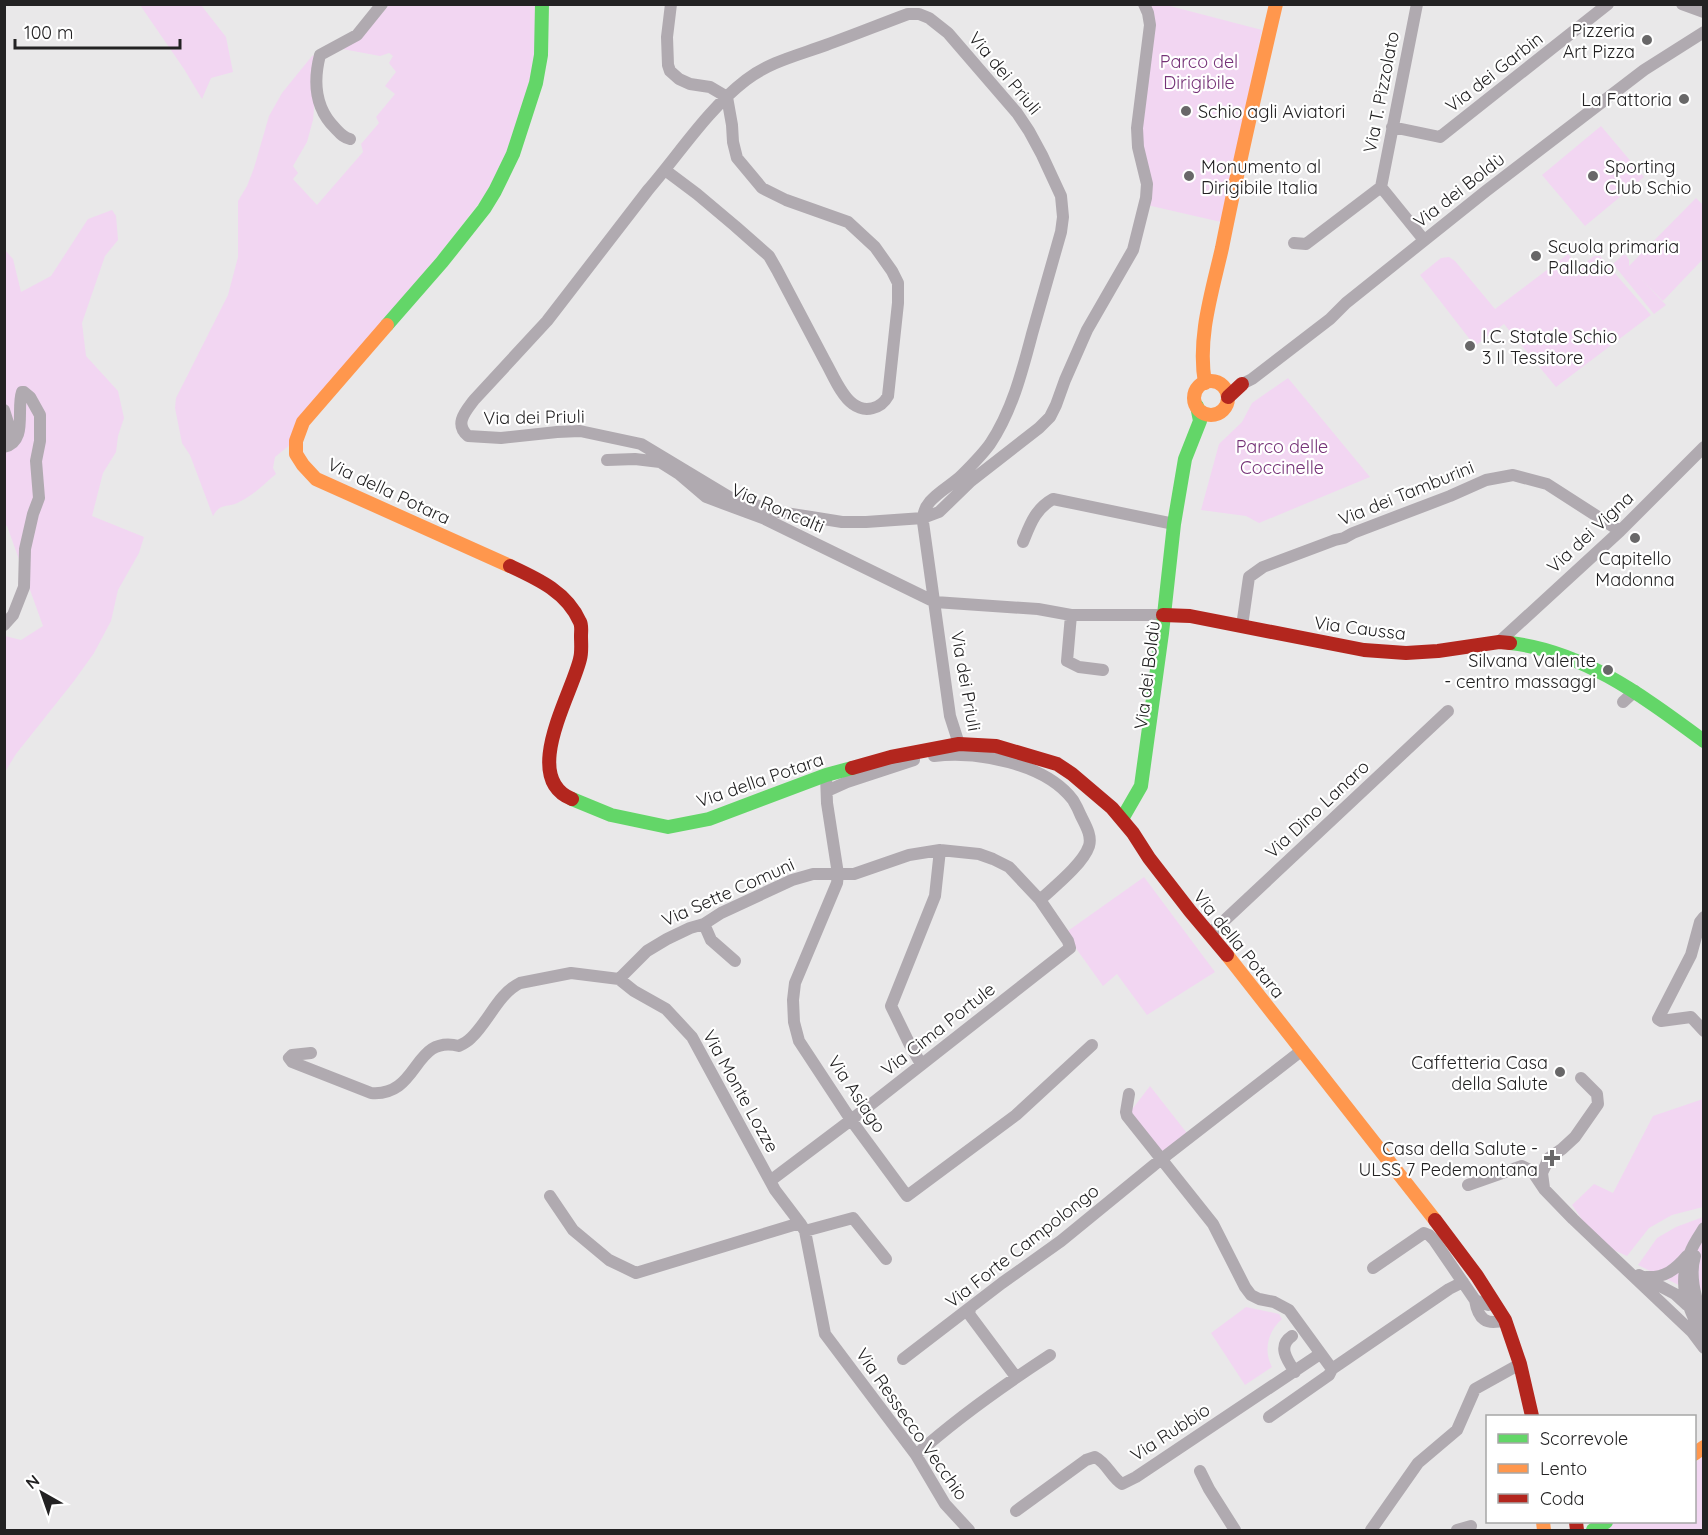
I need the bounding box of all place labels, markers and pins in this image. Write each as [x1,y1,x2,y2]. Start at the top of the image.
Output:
place label: Pizzeria Art Pizza [1563,19,1635,63]
marker: Pizzeria Art Pizza [1640,33,1654,47]
place label: La Fattoria [1581,88,1672,111]
marker: La Fattoria [1677,92,1691,106]
place label: Schio agli Aviatori [1198,100,1345,123]
marker: Schio agli Aviatori [1179,104,1193,118]
place label: Monumento al Dirigibile Italia [1201,155,1321,199]
place label: Sporting Club Schio [1605,155,1691,199]
marker: Monumento al Dirigibile Italia [1182,169,1196,183]
marker: Sporting Club Schio [1586,169,1600,183]
place label: Scuola primaria Palladio [1548,235,1679,279]
marker: Scuola primaria Palladio [1529,249,1543,263]
place label: I.C. Statale Schio 3 Il Tessitore [1482,325,1617,369]
marker: I.C. Statale Schio 3 Il Tessitore [1463,339,1477,353]
marker: Capitello Madonna [1628,531,1642,545]
place label: Capitello Madonna [1595,547,1675,591]
place label: Silvana Valente - centro massaggi [1444,649,1596,693]
marker: Silvana Valente - centro massaggi [1601,663,1615,677]
place label: Caffetteria Casa della Salute [1411,1051,1548,1095]
marker: Caffetteria Casa della Salute [1553,1065,1567,1079]
place label: Casa della Salute - ULSS 7 Pedemontana [1358,1137,1538,1181]
marker: Casa della Salute - ULSS 7 Pedemontana [1543,1149,1561,1167]

